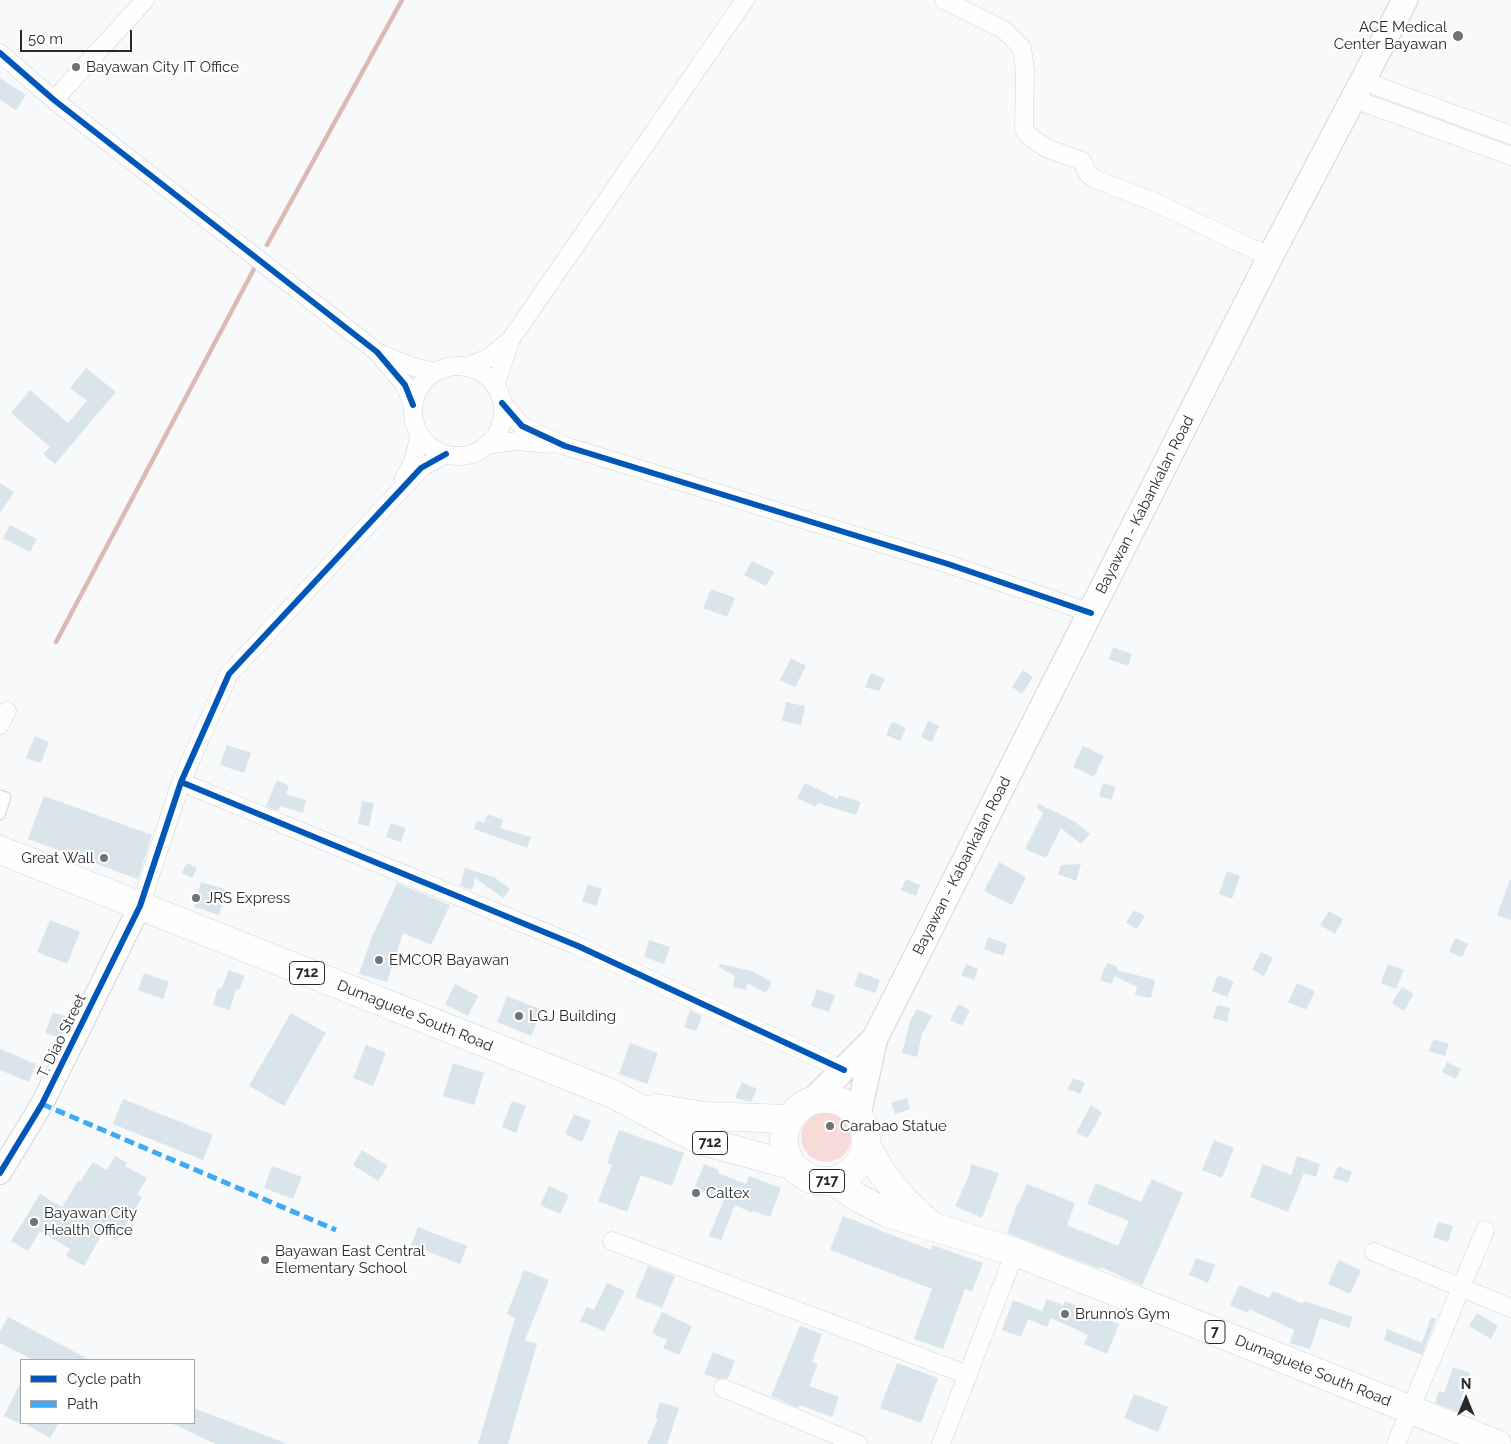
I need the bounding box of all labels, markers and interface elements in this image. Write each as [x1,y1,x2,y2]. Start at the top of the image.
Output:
place label: ACE Medical Center Bayawan [1334,18,1447,53]
scale bar [22,20,135,52]
marker: ACE Medical Center Bayawan [1451,29,1465,43]
text: 50 m [28,30,63,48]
place label: Bayawan City IT Office [86,58,239,76]
marker: Bayawan City IT Office [70,61,82,73]
street label: Bayawan - Kabankalan Road [1092,413,1198,597]
street label: Bayawan - Kabankalan Road [909,774,1015,958]
place label: Great Wall [21,849,94,867]
marker: Great Wall [98,852,110,864]
place label: JRS Express [206,889,290,907]
marker: JRS Express [190,892,202,904]
place label: EMCOR Bayawan [389,951,509,969]
marker: EMCOR Bayawan [373,954,385,966]
road number: 712 [290,961,324,984]
street label: Dumaguete South Road [334,976,496,1056]
street label: T. Diao Street [34,991,90,1081]
place label: LGJ Building [529,1007,616,1025]
marker: LGJ Building [513,1010,525,1022]
place label: Carabao Statue [840,1117,947,1135]
marker: Carabao Statue [824,1120,836,1132]
road number: 712 [692,1132,728,1154]
road number: 717 [810,1170,844,1192]
place label: Caltex [706,1184,750,1202]
marker: Caltex [690,1187,702,1199]
place label: Bayawan City Health Office [44,1204,137,1239]
marker: Bayawan City Health Office [28,1216,40,1228]
place label: Bayawan East Central Elementary School [275,1242,425,1277]
marker: Bayawan East Central Elementary School [259,1254,271,1266]
place label: Brunno’s Gym [1075,1305,1170,1323]
marker: Brunno’s Gym [1059,1308,1071,1320]
road number: 7 [1205,1320,1225,1344]
street label: Dumaguete South Road [1232,1331,1394,1411]
legend [20,1359,195,1424]
text: Cycle path [67,1370,141,1388]
north arrow [1441,1374,1491,1424]
text: N [1461,1376,1471,1392]
text: Path [67,1395,98,1413]

